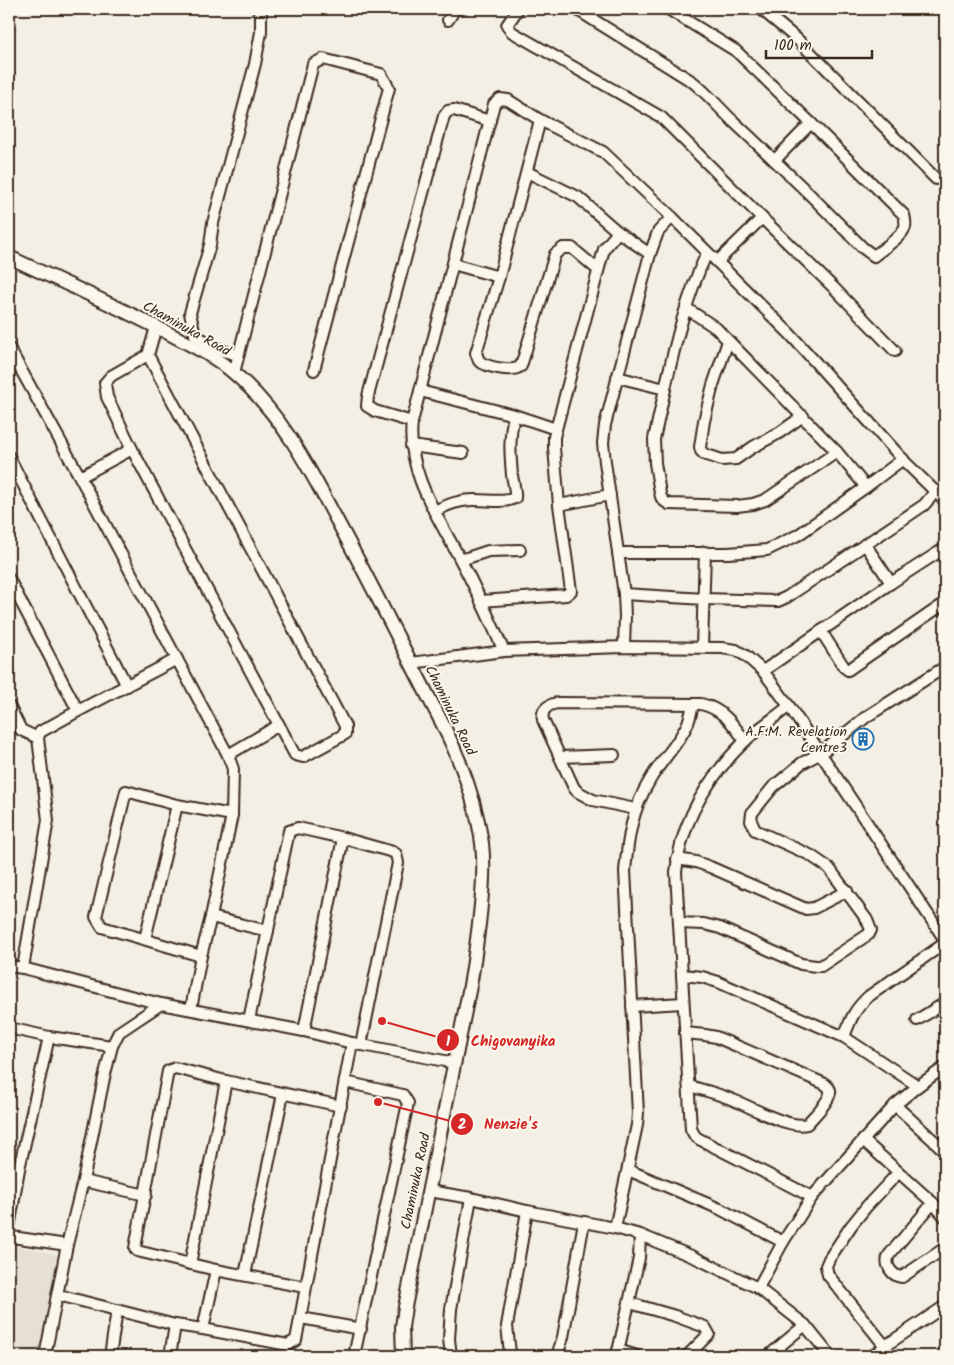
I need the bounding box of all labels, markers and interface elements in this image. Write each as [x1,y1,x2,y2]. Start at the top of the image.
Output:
scale bar [766,28,873,60]
text: 100 m [774,34,812,58]
street label: Chaminuka Road [138,296,236,363]
street label: Chaminuka Road [419,662,482,760]
place label: A.F.M. Revelation Centre3 [745,721,847,759]
building icon: A.F.M. Revelation Centre3 [851,727,875,751]
callout: Chigovanyika [436,1025,566,1055]
text: 1 [446,1030,451,1054]
text: Chigovanyika [471,1030,556,1054]
callout: Nenzie's [449,1109,548,1139]
text: 2 [458,1113,467,1137]
text: Nenzie's [484,1113,538,1137]
street label: Chaminuka Road [395,1130,437,1231]

